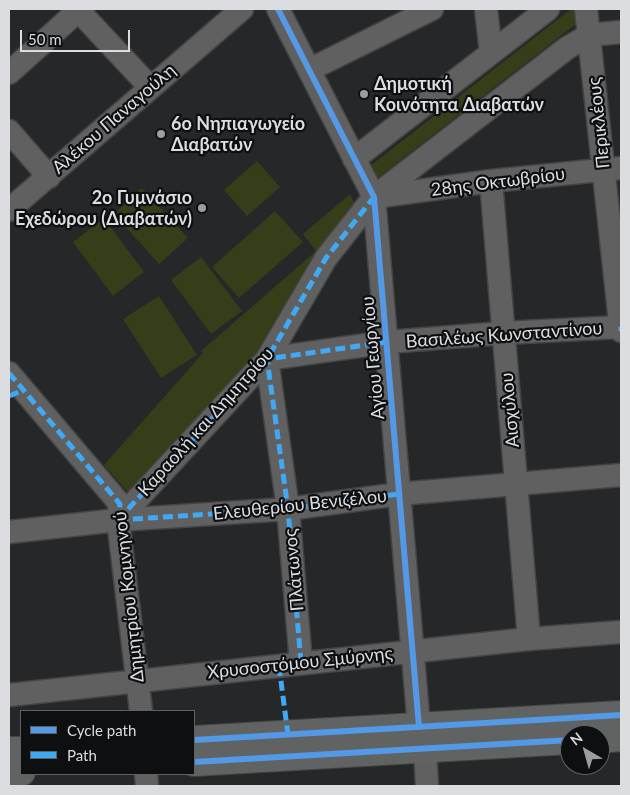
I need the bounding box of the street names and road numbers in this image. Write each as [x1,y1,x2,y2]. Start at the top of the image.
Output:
street label: Αλέκου Παναγούλη [48,60,180,178]
street label: Περικλέους [583,76,615,170]
street label: 28ης Οκτωβρίου [430,163,566,201]
street label: Αγίου Γεωργίου [357,296,389,420]
street label: Βασιλέως Κωνσταντίνου [405,317,603,353]
street label: Καραολή και Δημητρίου [134,343,278,501]
street label: Αισχύλου [496,372,524,448]
street label: Ελευθερίου Βενιζέλου [212,485,388,525]
street label: Δημητρίου Κομνηνού [109,510,149,684]
street label: Πλάτωνος [280,528,308,612]
street label: Χρυσοστόμου Σμύρνης [206,643,394,683]

